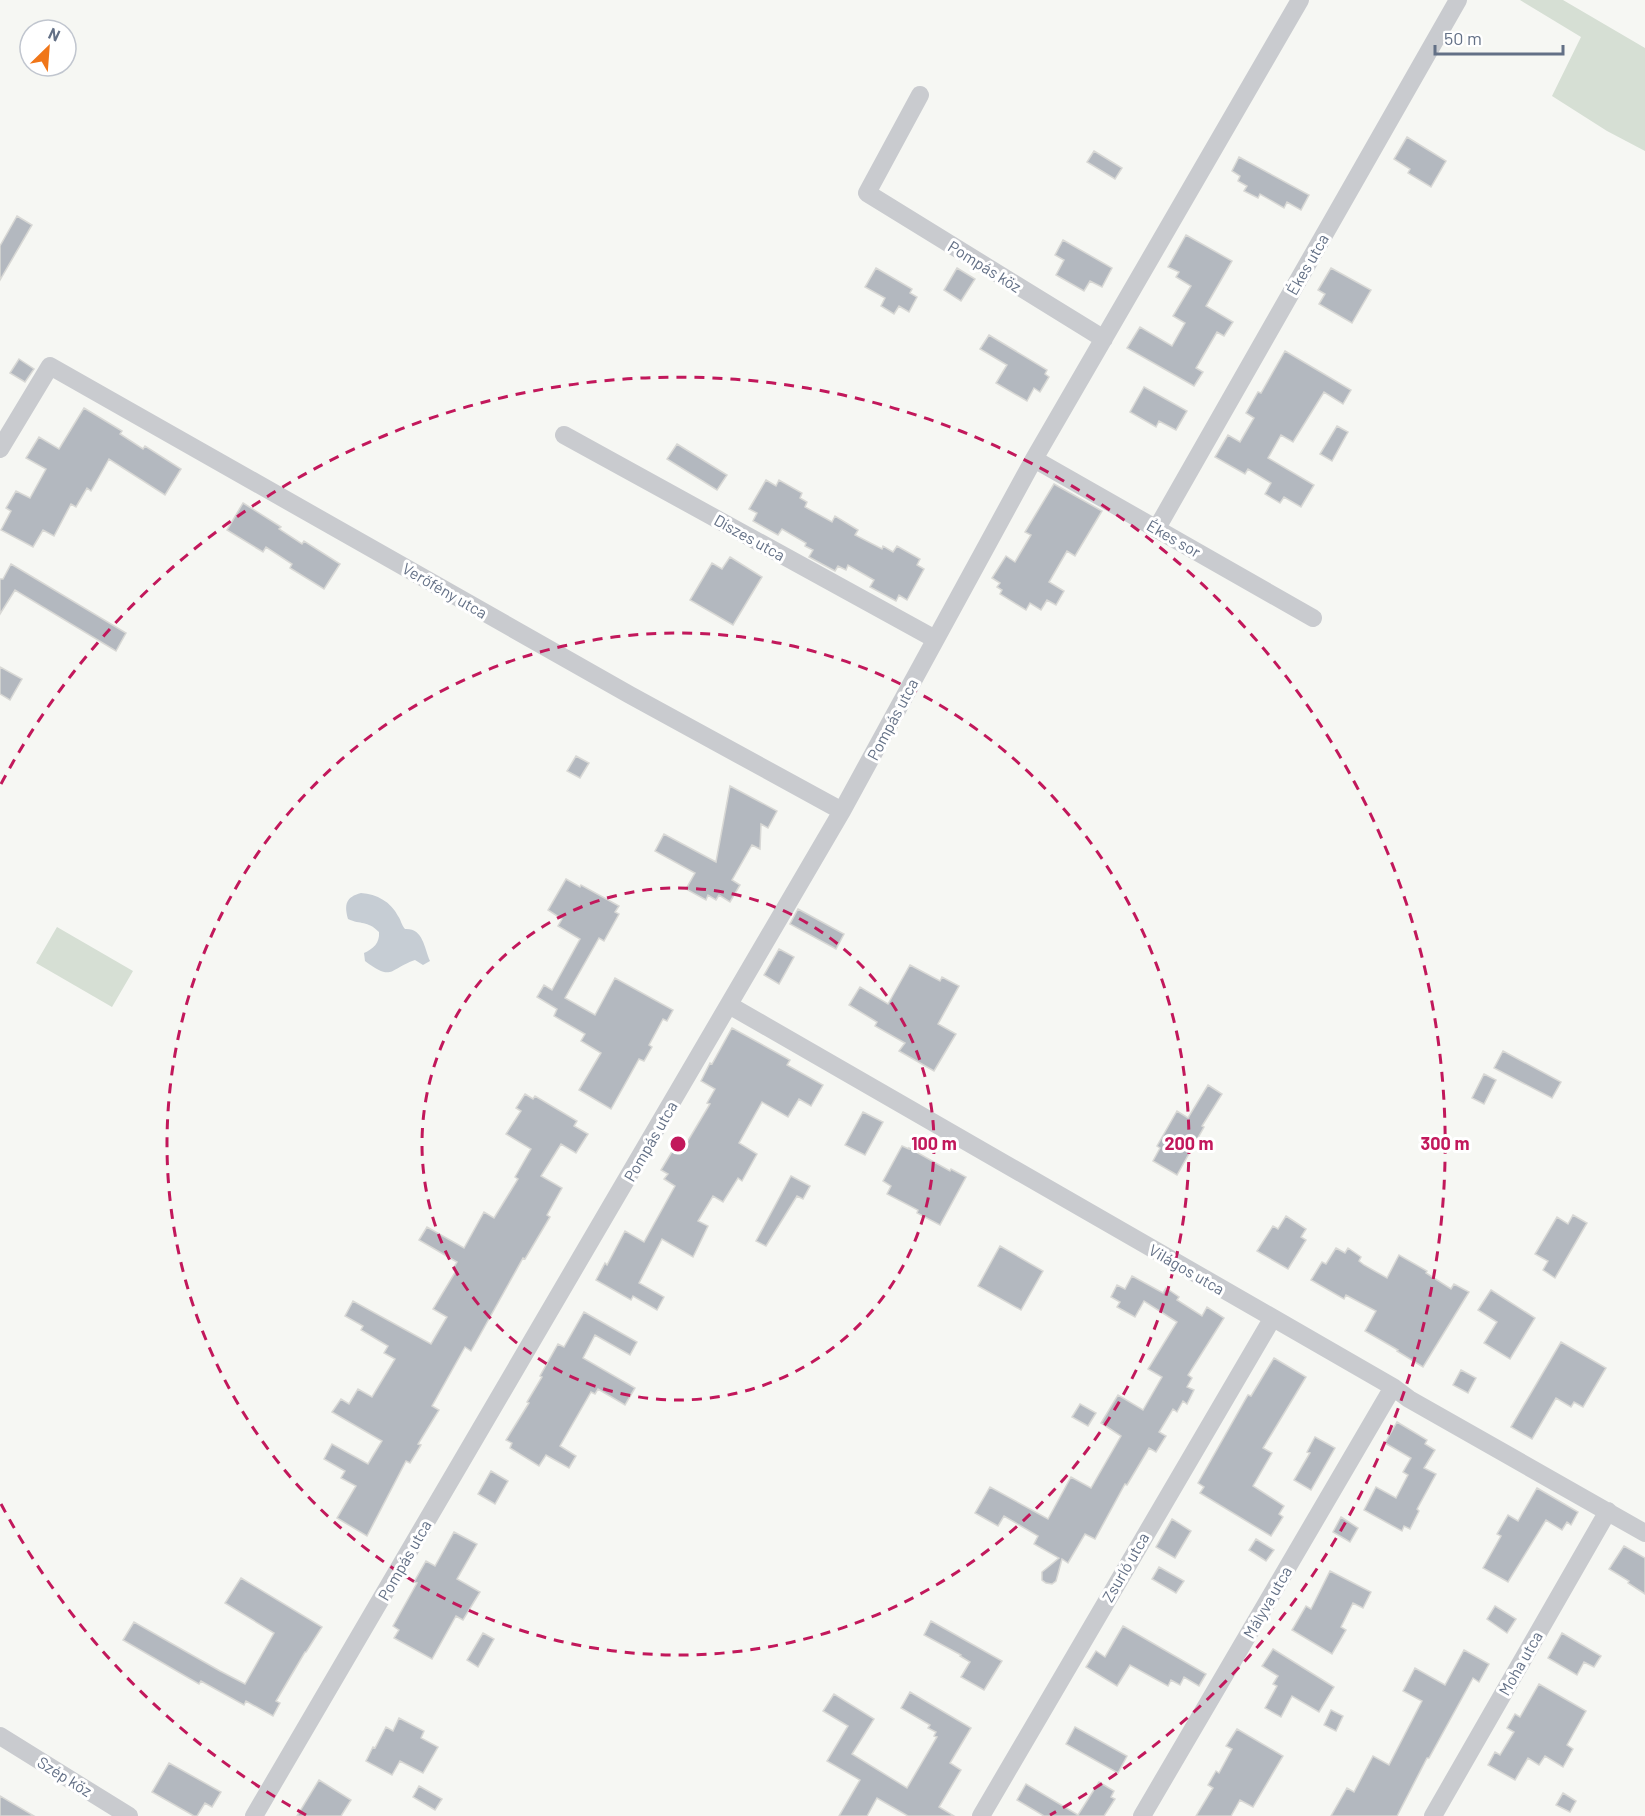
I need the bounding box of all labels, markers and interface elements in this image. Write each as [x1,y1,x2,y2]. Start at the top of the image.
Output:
north arrow [18,18,78,78]
scale bar [1435,18,1562,56]
text: N [46,23,63,45]
text: 50 m [1444,27,1482,49]
street label: Ékes utca [1282,230,1332,298]
street label: Pompás köz [945,236,1025,296]
street label: Díszes utca [711,510,789,564]
street label: Ékes sor [1144,515,1204,561]
street label: Verőfény utca [399,558,491,622]
street label: Pompás utca [863,675,921,763]
street label: Pompás utca [619,1097,681,1185]
text: 100 m [911,1132,957,1154]
text: 200 m [1164,1132,1214,1154]
text: 300 m [1421,1132,1469,1154]
centre of rings [668,1134,688,1154]
street label: Világos utca [1146,1240,1228,1298]
street label: Pompás utca [373,1516,435,1604]
street label: Zsurló utca [1098,1529,1152,1605]
street label: Mályva utca [1239,1563,1295,1641]
street label: Moha utca [1494,1628,1546,1698]
street label: Szép köz [34,1752,96,1800]

